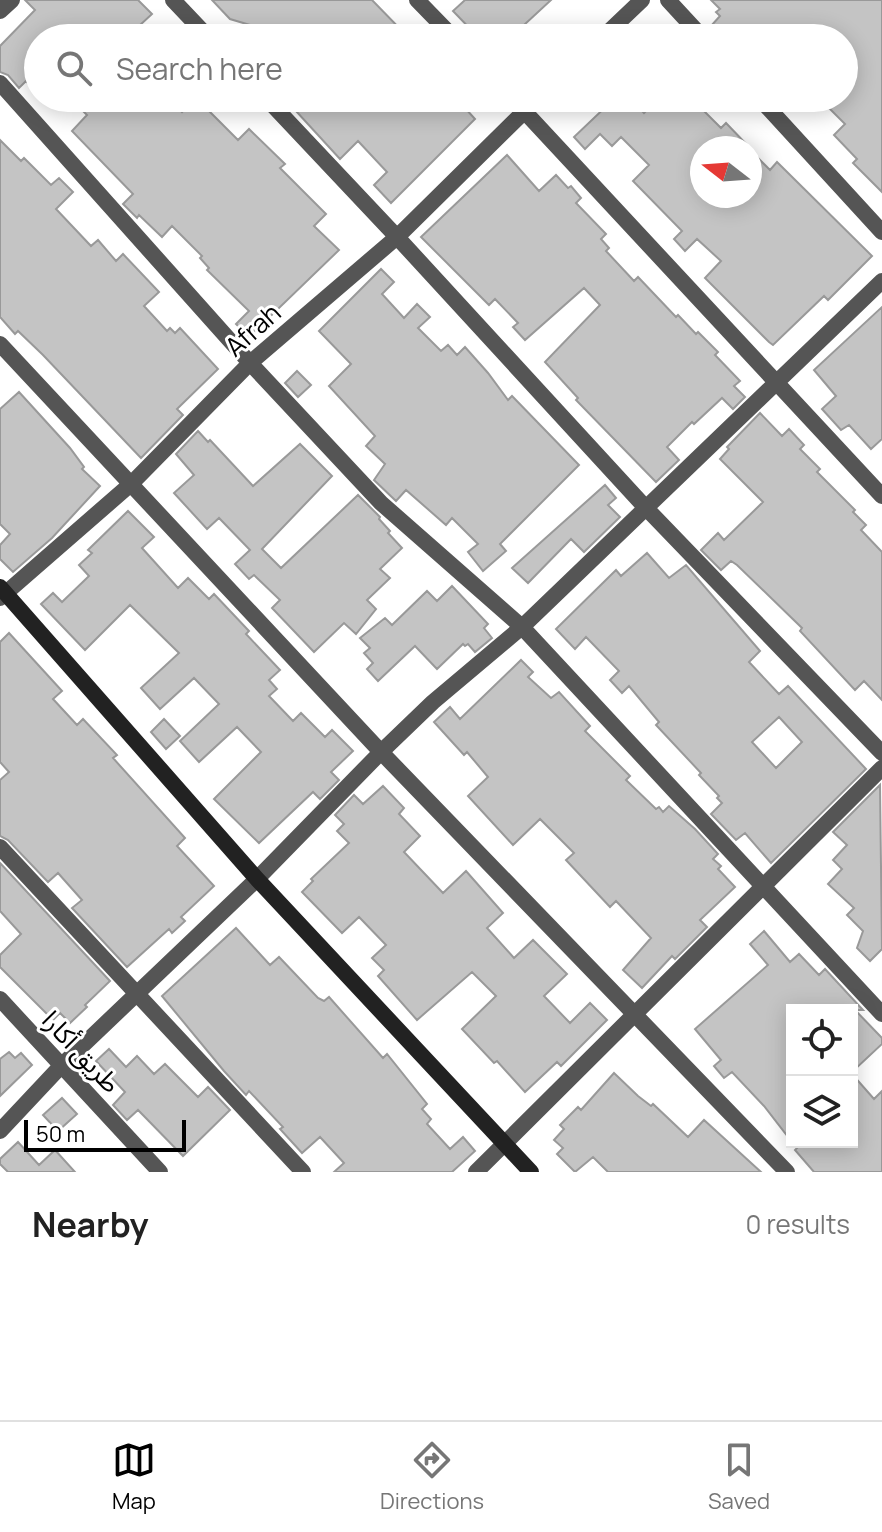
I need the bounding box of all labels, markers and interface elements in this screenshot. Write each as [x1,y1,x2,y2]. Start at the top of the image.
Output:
search box [24,24,858,112]
icon: search [52,46,96,90]
text: Search here [116,48,283,89]
north arrow [690,136,762,208]
street label: Afrah [217,295,288,364]
street label: طريق أكارا [34,1002,129,1100]
map controls [786,1004,858,1148]
button: locate [786,1004,858,1076]
button: layers [786,1076,858,1148]
scale bar [24,1116,186,1152]
text: 50 m [36,1119,85,1149]
text: Nearby [32,1201,148,1247]
text: 0 results [745,1206,850,1242]
tab: Map [112,1438,156,1516]
tab: Directions [380,1438,484,1516]
tab: Saved [708,1438,770,1516]

